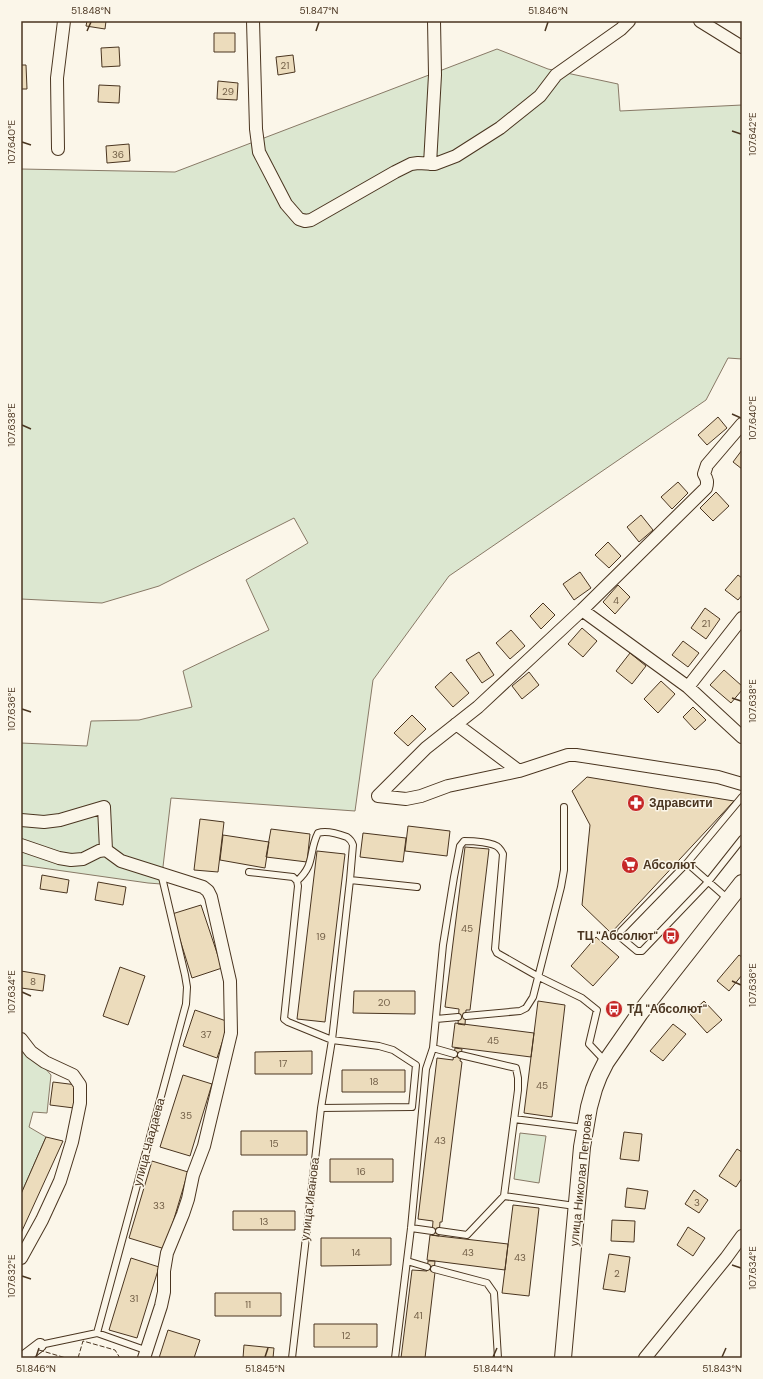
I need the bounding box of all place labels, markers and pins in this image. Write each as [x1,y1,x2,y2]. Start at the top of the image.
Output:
pharmacy icon: Здравсити [626,793,646,813]
place label: Здравсити [649,795,713,811]
supermarket icon: Абсолют [620,855,640,875]
place label: Абсолют [643,857,696,873]
bus stop icon: ТЦ "Абсолют" [661,926,681,946]
place label: ТЦ "Абсолют" [577,928,658,944]
bus stop icon: ТД "Абсолют" [604,999,624,1019]
place label: ТД "Абсолют" [627,1001,707,1017]

